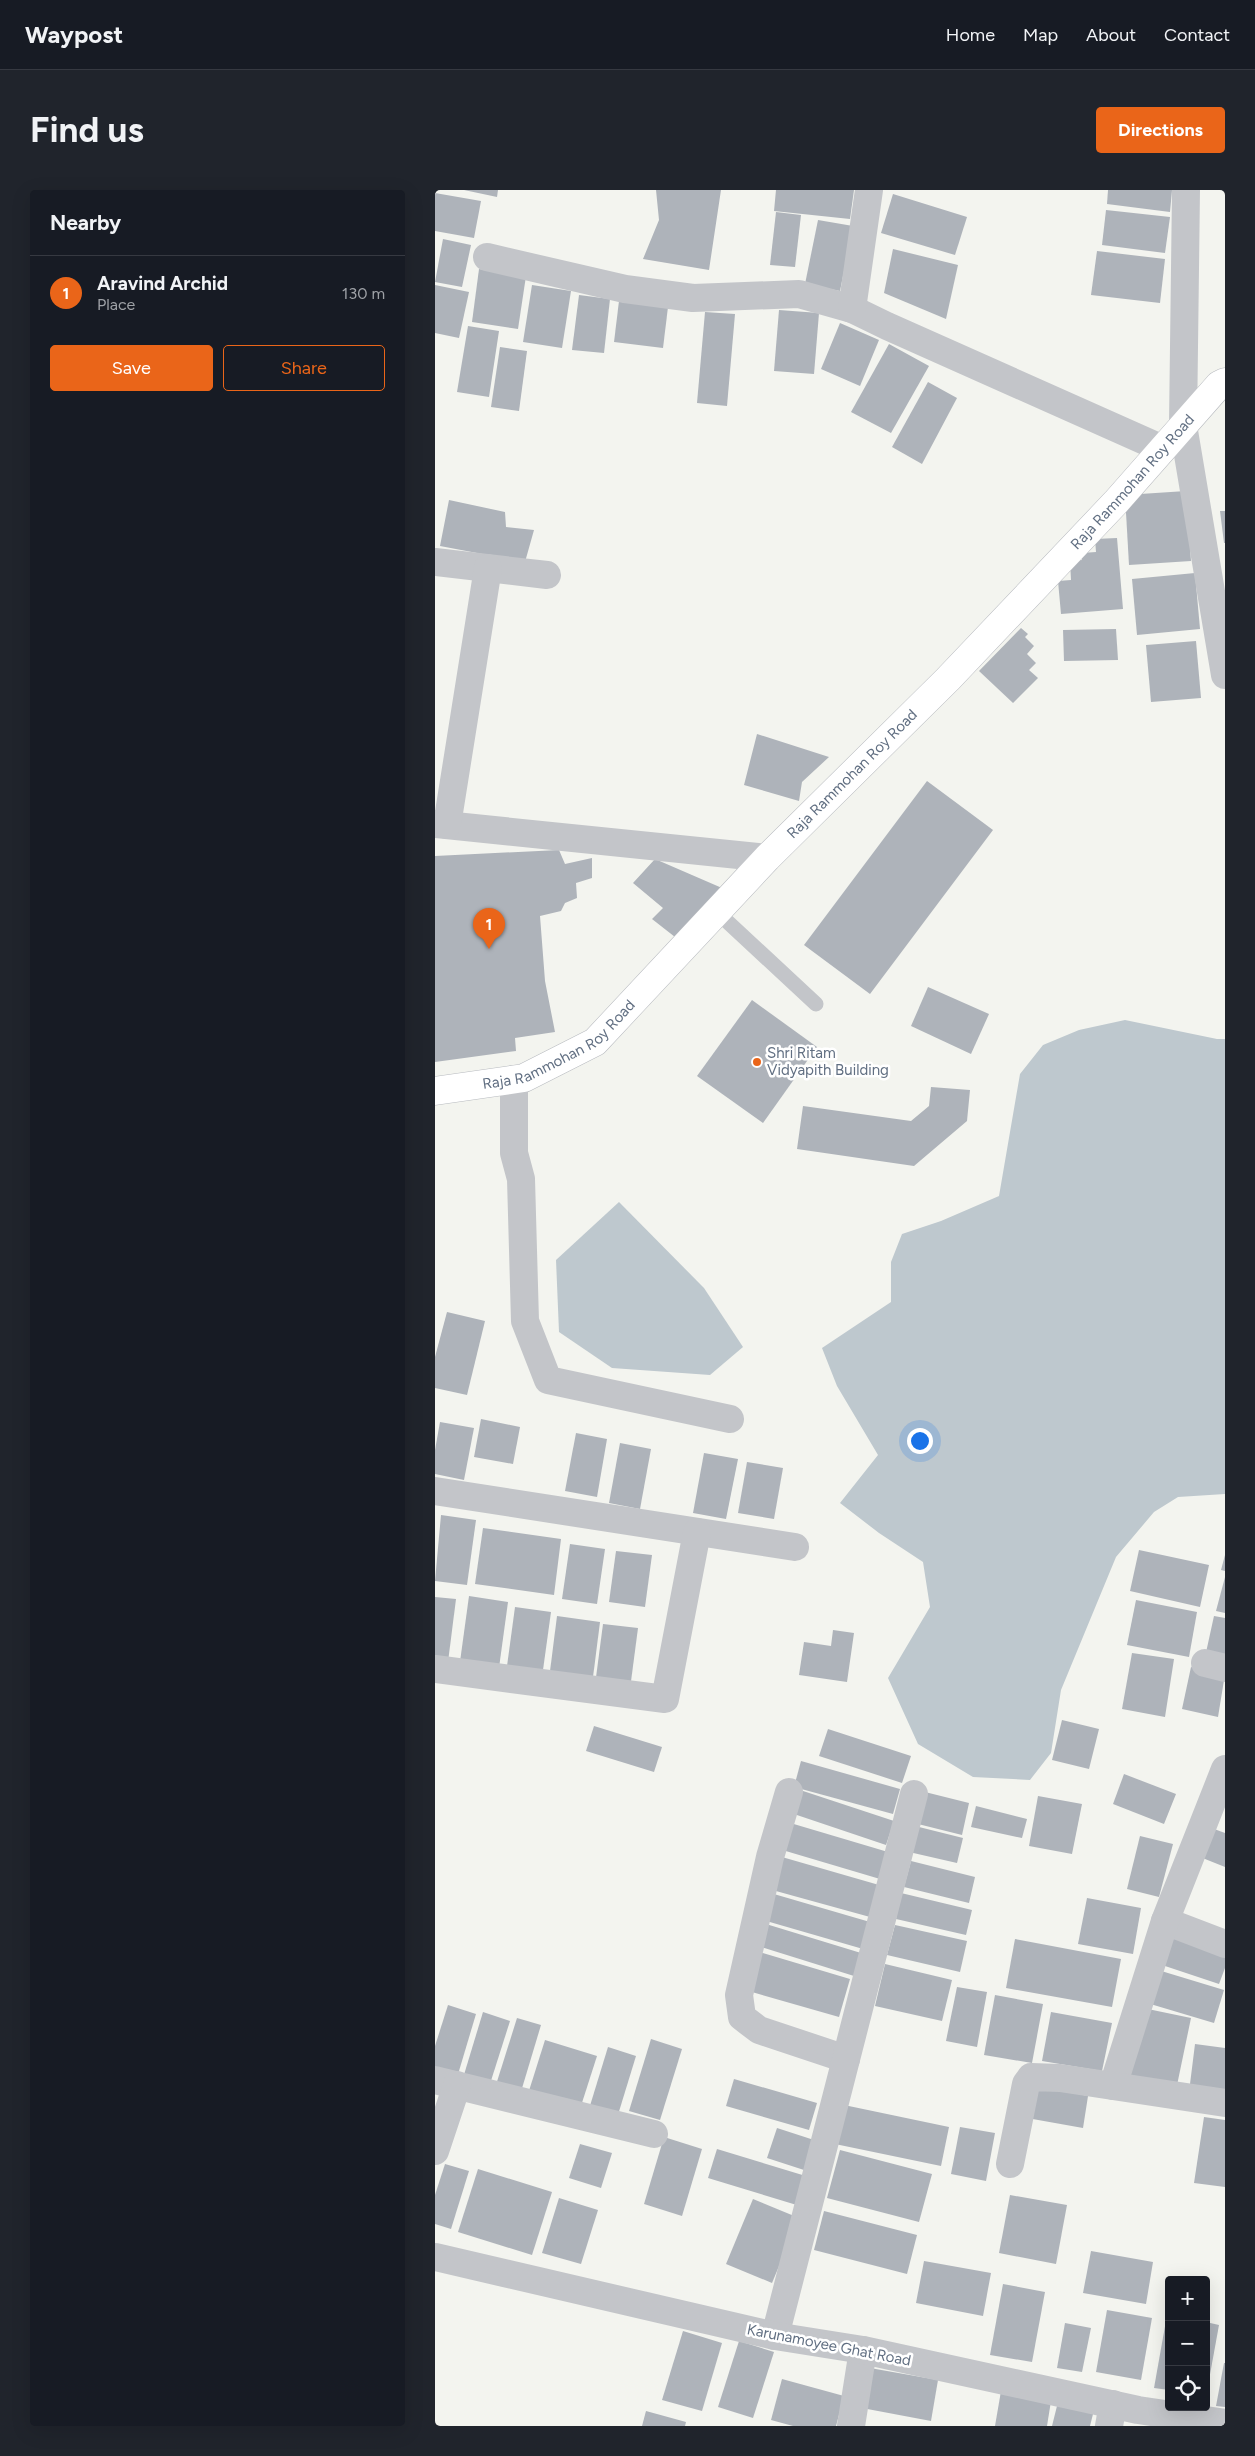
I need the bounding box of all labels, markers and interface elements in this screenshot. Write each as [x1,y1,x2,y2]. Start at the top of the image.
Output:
text: Waypost [25,20,123,49]
text: Home [946,24,995,46]
text: Map [1023,24,1058,46]
text: About [1086,24,1136,46]
text: Contact [1164,24,1230,46]
button: Directions [1096,107,1225,153]
text: Find us [30,109,144,151]
text: Nearby [50,210,121,235]
text: Aravind Archid [97,272,228,295]
text: 1 [63,284,69,303]
text: 130 m [342,284,385,303]
text: Place [97,295,135,314]
button: Save [50,345,213,391]
button: Share [223,345,385,391]
street label: Raja Rammohan Roy Road [1067,411,1198,553]
street label: Raja Rammohan Roy Road [783,706,921,842]
pin: 1 [473,908,505,949]
street label: Raja Rammohan Roy Road [481,996,639,1093]
place label: Shri Ritam Vidyapith Building [767,1044,889,1079]
marker: Shri Ritam Vidyapith Building [751,1056,763,1068]
your location [907,1428,933,1454]
map controls [1165,2276,1210,2411]
button: + [1165,2276,1210,2321]
street label: Karunamoyee Ghat Road [746,2320,912,2370]
button: − [1165,2321,1210,2366]
button: locate [1165,2366,1210,2411]

